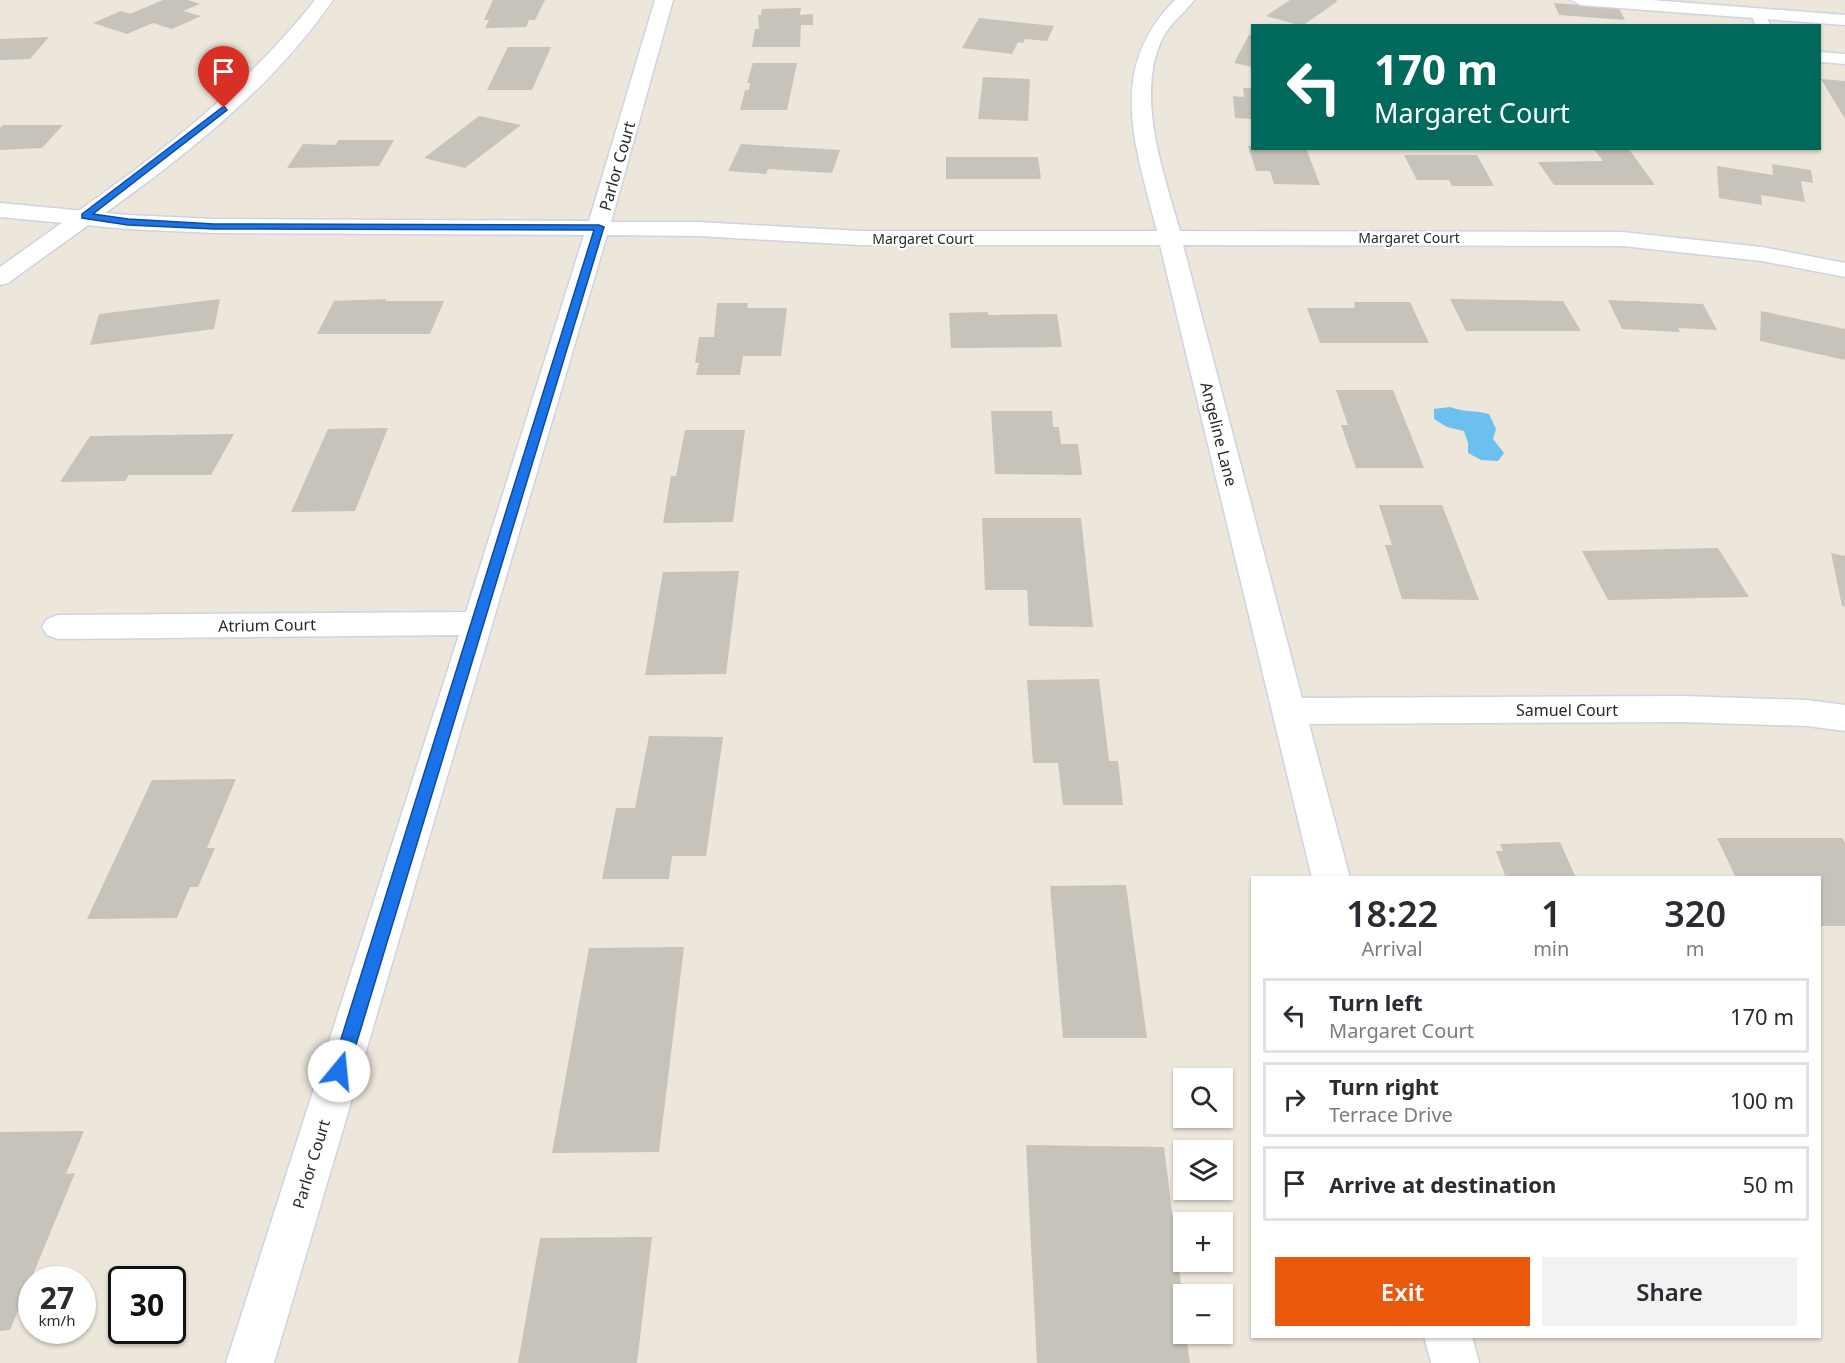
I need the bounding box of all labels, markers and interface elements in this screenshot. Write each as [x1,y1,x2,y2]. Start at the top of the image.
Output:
text: 170 m [1374,40,1498,97]
pin [198,46,249,108]
icon: left [1275,48,1353,126]
icon: arrive [207,55,240,88]
text: Margaret Court [1374,94,1570,131]
street label: Parlor Court [594,119,640,213]
street label: Margaret Court [1358,228,1460,247]
street label: Margaret Court [872,229,974,248]
street label: Angeline Lane [1195,380,1243,488]
street label: Atrium Court [218,613,316,637]
street label: Samuel Court [1516,699,1618,721]
text: 18:22 [1346,889,1438,938]
text: 1 [1541,889,1562,938]
text: 320 [1664,889,1726,938]
text: Arrival [1362,935,1423,962]
text: min [1533,935,1569,962]
text: m [1686,935,1705,962]
text: Turn left [1329,987,1423,1017]
icon: left [1278,999,1311,1032]
text: 170 m [1730,1001,1794,1031]
text: Margaret Court [1329,1017,1474,1044]
position arrow [307,1039,371,1103]
map controls [1173,1068,1233,1344]
button: search [1173,1068,1233,1128]
text: Turn right [1329,1071,1439,1101]
icon: right [1278,1083,1311,1116]
text: 100 m [1730,1085,1794,1115]
text: Terrace Drive [1329,1101,1453,1128]
street label: Parlor Court [287,1117,335,1211]
button: layers [1173,1140,1233,1200]
icon: arrive [1278,1167,1311,1200]
text: Arrive at destination [1329,1169,1556,1199]
text: 50 m [1743,1169,1794,1199]
button: + [1173,1212,1233,1272]
button: Exit [1275,1257,1530,1326]
button: Share [1542,1257,1797,1326]
speed limit sign: 30 [108,1266,186,1344]
text: 27 [40,1277,74,1318]
button: − [1173,1284,1233,1344]
text: km/h [39,1310,75,1330]

